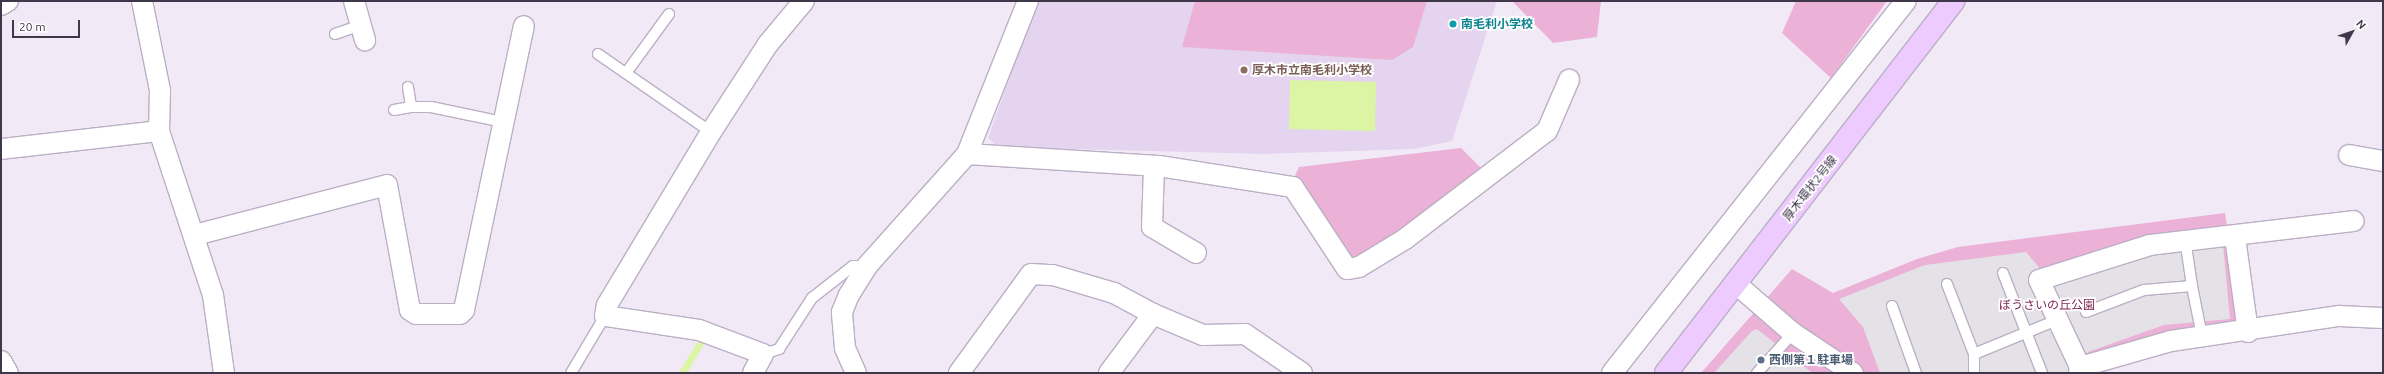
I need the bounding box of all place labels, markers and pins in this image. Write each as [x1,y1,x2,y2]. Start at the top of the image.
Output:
place label: 南毛利小学校 [1461,17,1533,31]
marker: 南毛利小学校 [1448,19,1458,29]
place label: 厚木市立南毛利小学校 [1252,63,1372,77]
marker: 厚木市立南毛利小学校 [1239,65,1249,75]
place label: 西側第１駐車場 [1769,353,1853,367]
marker: 西側第１駐車場 [1756,355,1766,365]

